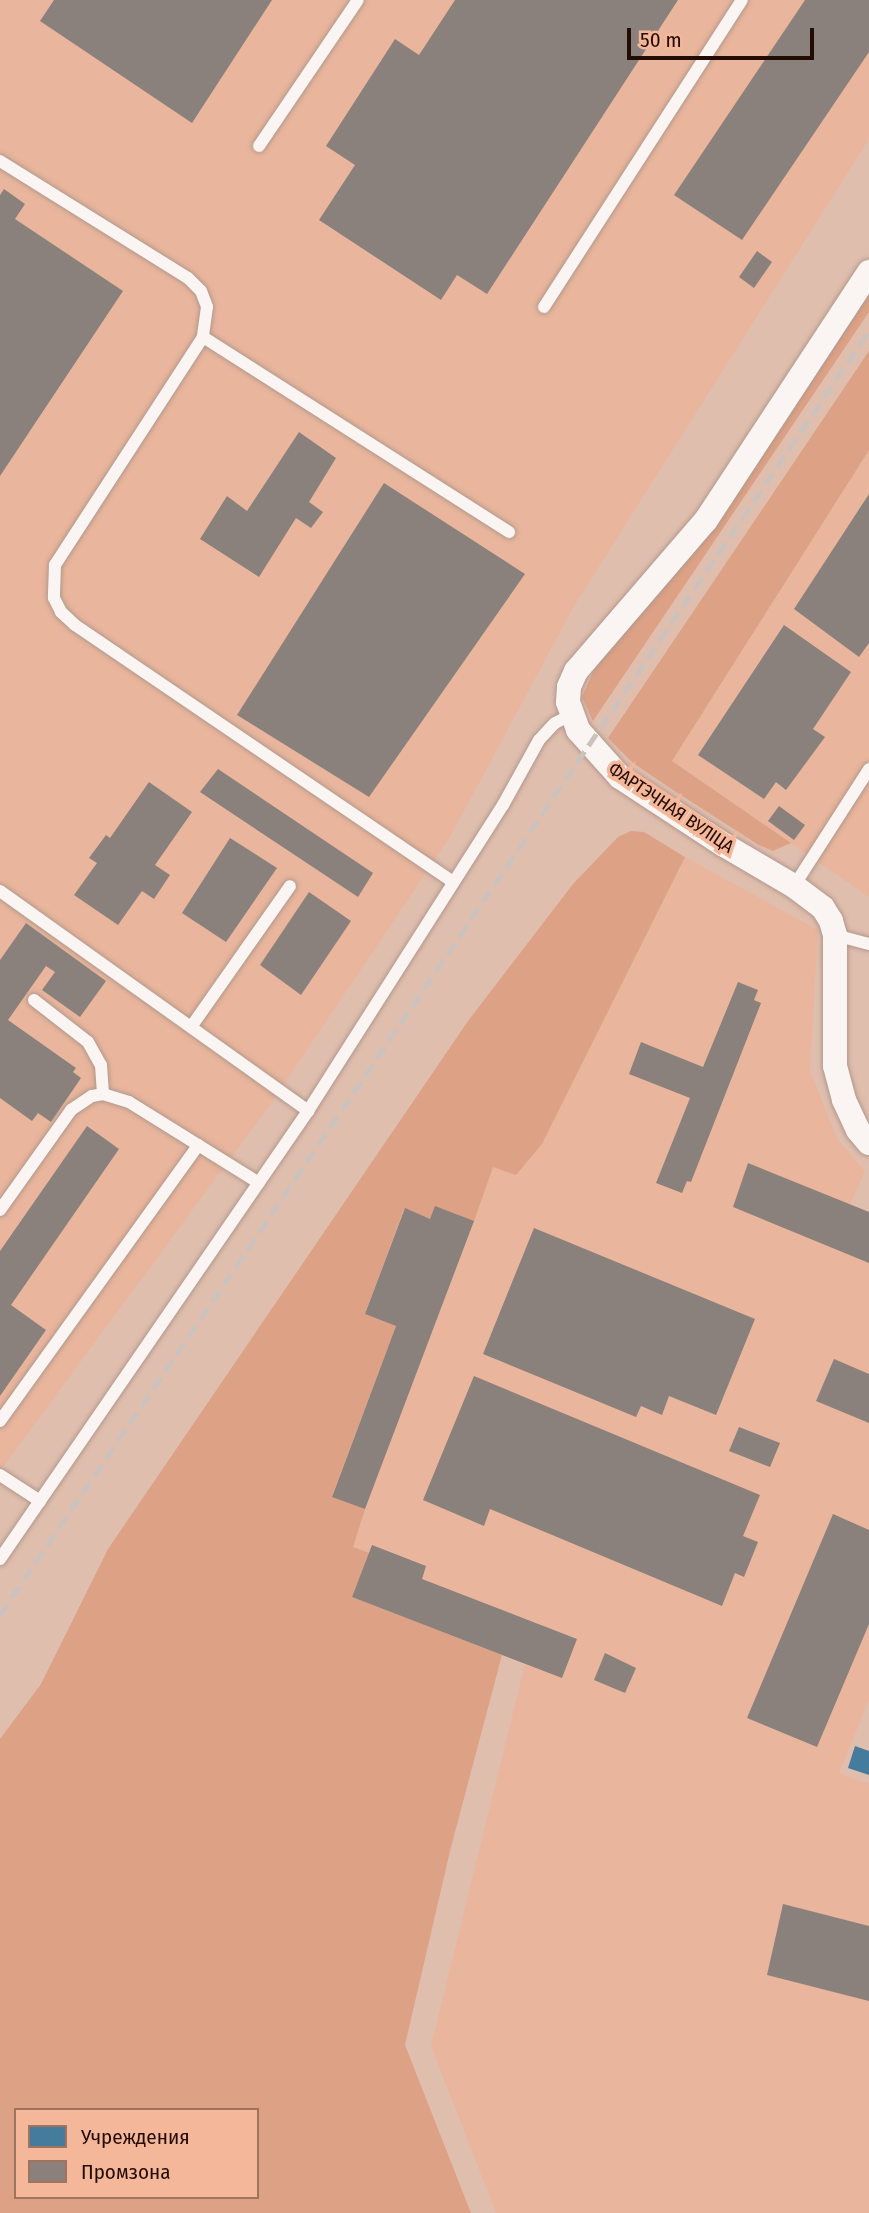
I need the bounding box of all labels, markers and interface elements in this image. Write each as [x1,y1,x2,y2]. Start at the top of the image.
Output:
scale bar [631,14,818,58]
text: 50 m [640,27,682,53]
street label: ФАРТЭЧНАЯ ВУЛІЦА [604,758,738,858]
legend [14,2108,259,2199]
text: Учреждения [81,2124,190,2150]
text: Промзона [81,2159,170,2185]

